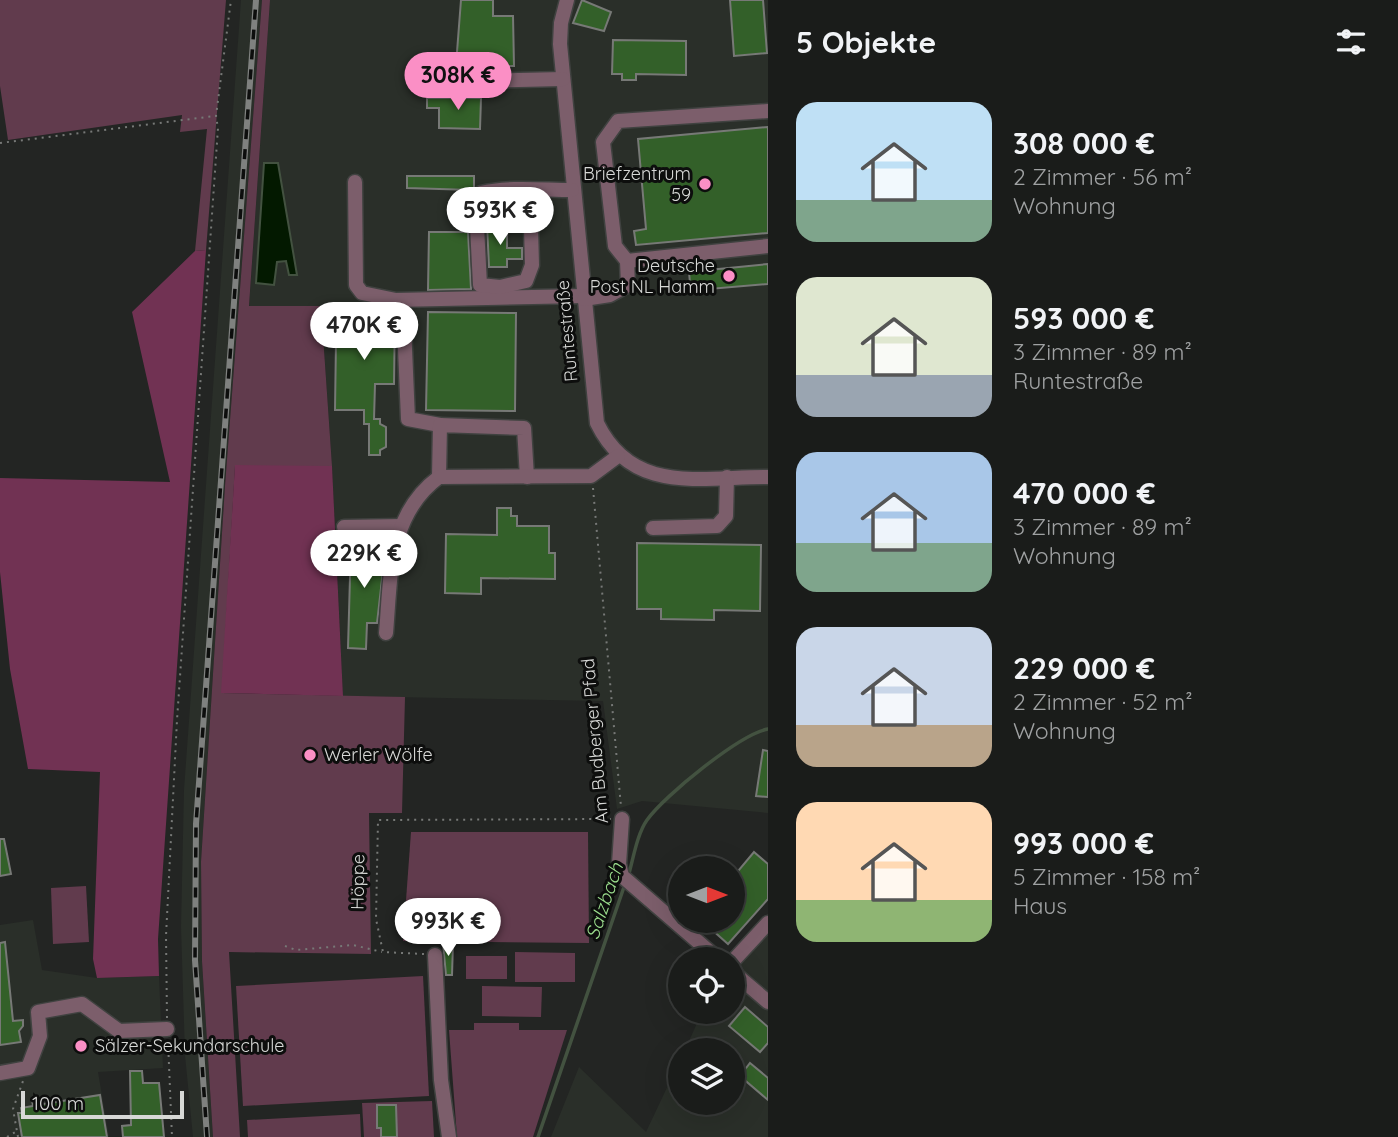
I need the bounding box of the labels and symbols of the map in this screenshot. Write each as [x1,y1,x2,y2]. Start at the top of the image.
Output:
pin: 308K € [401,52,515,112]
place label: Briefzentrum 59 [583,162,691,206]
marker: Briefzentrum 59 [697,176,713,192]
pin: 593K € [443,188,557,247]
place label: Deutsche Post NL Hamm [590,254,715,298]
marker: Deutsche Post NL Hamm [721,268,737,284]
street label: Runtestraße [551,279,582,383]
pin: 470K € [307,302,421,362]
pin: 229K € [307,530,421,590]
street label: Am Budberger Pfad [576,658,613,825]
place label: Werler Wölfe [324,743,433,766]
marker: Werler Wölfe [302,747,318,763]
street label: Höppe [346,854,369,910]
north arrow [668,856,746,933]
water label: Salzbach [580,858,629,942]
pin: 993K € [391,898,505,958]
place label: Sälzer-Sekundarschule [95,1034,284,1057]
marker: Sälzer-Sekundarschule [73,1038,89,1054]
scale bar [21,1088,184,1120]

